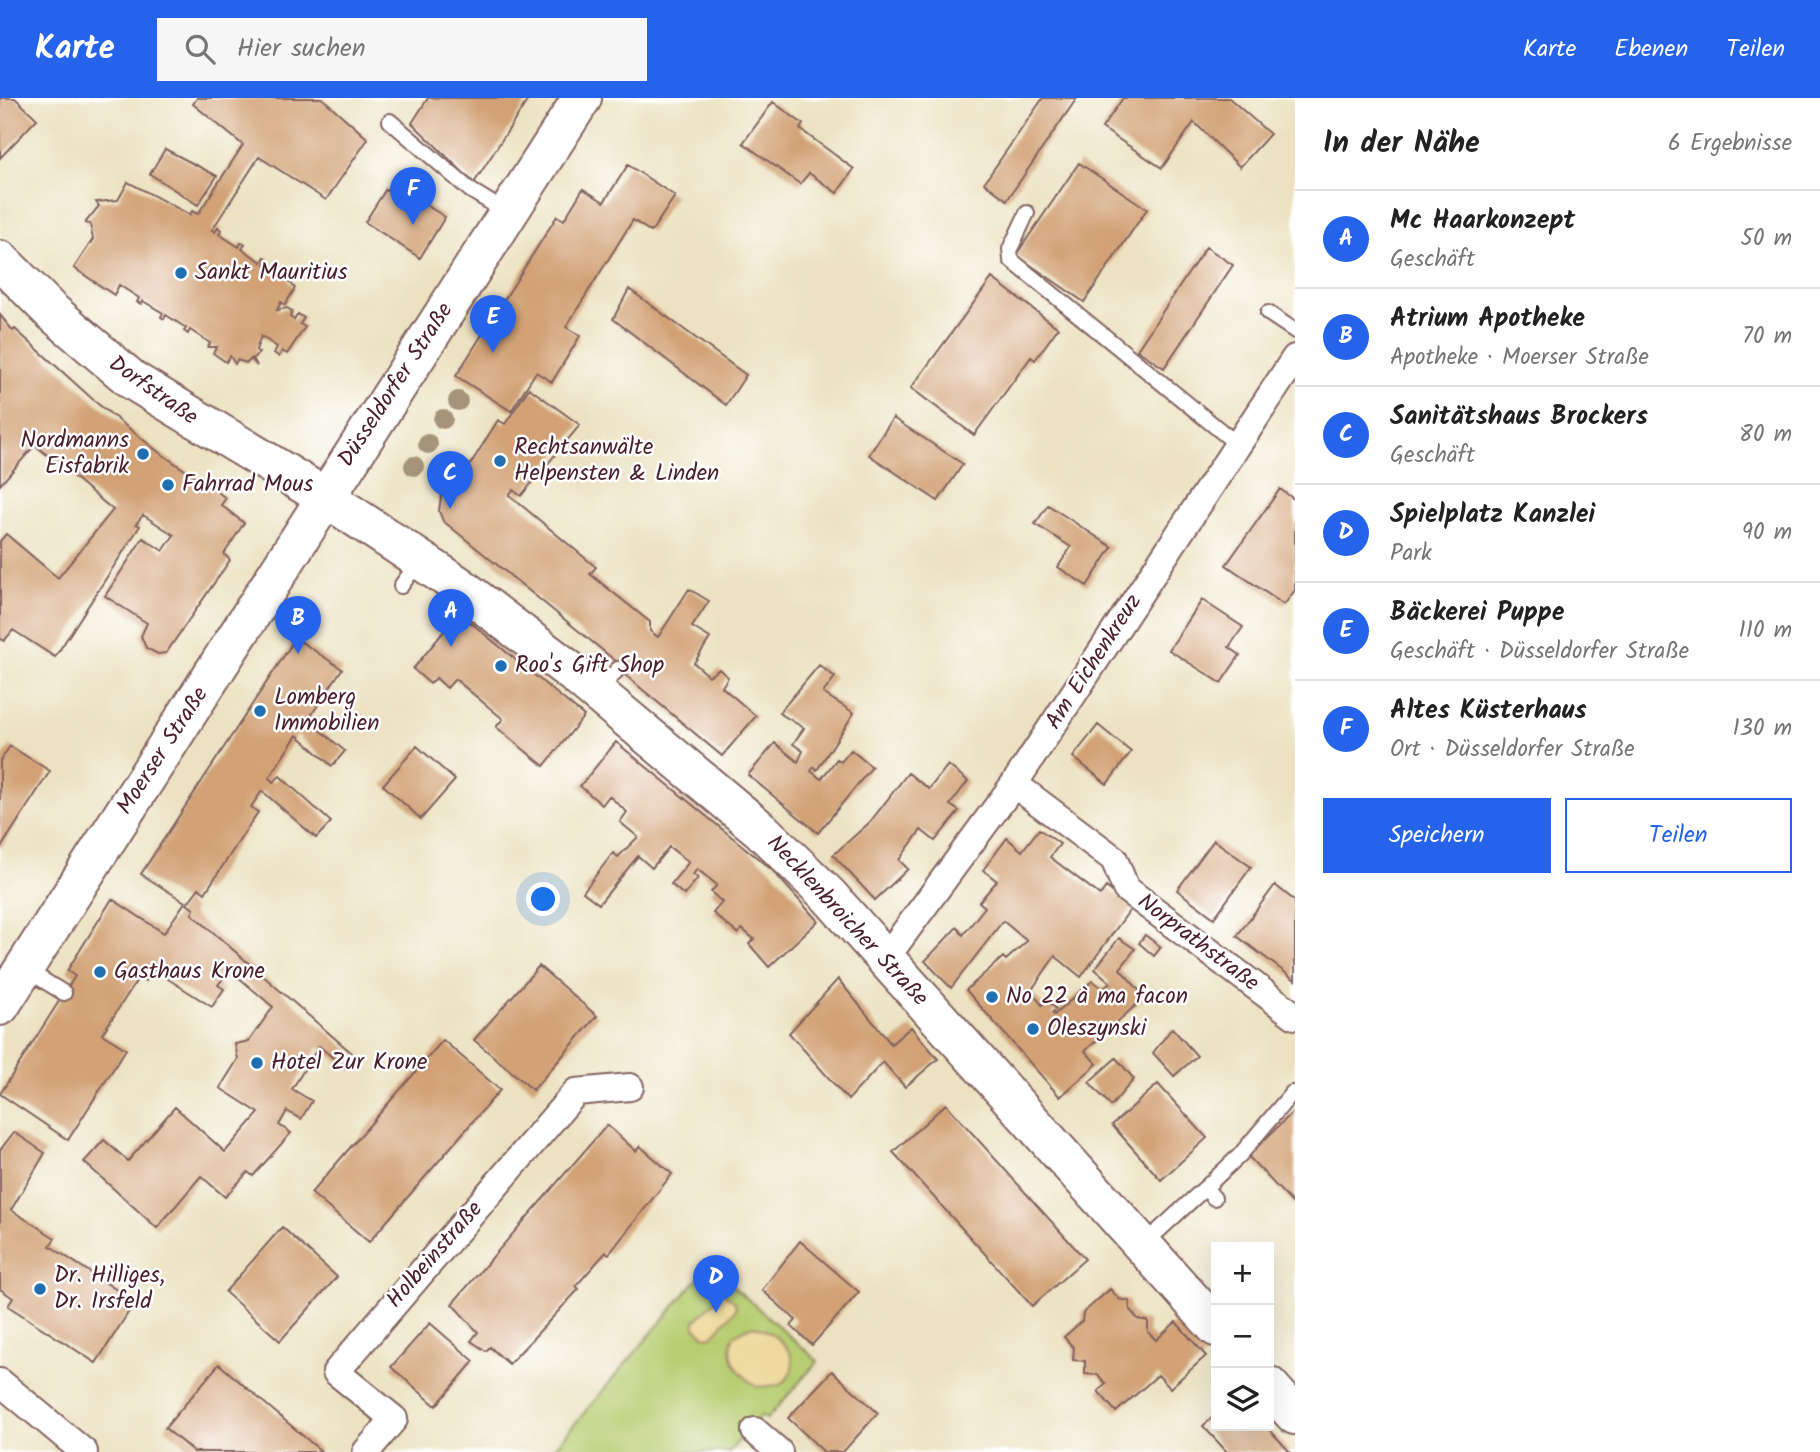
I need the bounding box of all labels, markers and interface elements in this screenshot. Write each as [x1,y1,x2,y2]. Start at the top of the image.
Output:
search box [157,18,647,81]
text: Karte [35,23,115,76]
text: Hier suchen [237,28,366,70]
icon: search [181,30,219,68]
text: Karte [1523,30,1576,69]
text: Ebenen [1614,30,1688,69]
text: Teilen [1726,30,1785,69]
text: In der Nähe [1323,120,1480,168]
text: 6 Ergebnisse [1668,126,1792,162]
pin: F [390,167,436,225]
text: Mc Haarkonzept [1390,200,1575,242]
text: A [1339,221,1353,257]
text: 50 m [1741,221,1792,257]
text: Geschäft [1390,242,1475,278]
place label: Sankt Mauritius [195,255,348,291]
marker: Sankt Mauritius [173,265,189,281]
street label: Düsseldorfer Straße [329,295,463,475]
pin: E [470,295,516,353]
text: Atrium Apotheke [1390,298,1585,340]
text: B [1339,319,1353,355]
text: 70 m [1742,319,1792,355]
text: Apotheke · Moerser Straße [1390,340,1649,376]
street label: Dorfstraße [101,347,205,435]
text: Sanitätshaus Brockers [1390,396,1648,438]
text: C [1339,417,1353,453]
text: 80 m [1739,417,1792,453]
place label: Nordmanns Eisfabrik [21,423,129,485]
place label: Rechtsanwälte Helpensten & Linden [514,430,719,492]
text: Geschäft [1390,438,1475,474]
marker: Nordmanns Eisfabrik [135,446,151,462]
pin: C [427,451,473,509]
marker: Rechtsanwälte Helpensten & Linden [492,453,508,469]
place label: Fahrrad Mous [182,467,313,503]
marker: Fahrrad Mous [160,477,176,493]
text: Spielplatz Kanzlei [1390,494,1595,536]
text: D [1338,515,1354,551]
text: 90 m [1742,515,1792,551]
text: Park [1390,536,1432,572]
street label: Am Eichenkreuz [1037,587,1151,737]
pin: A [428,589,474,647]
text: Bäckerei Puppe [1390,592,1564,634]
pin: B [275,596,321,654]
text: E [1340,613,1352,649]
text: 110 m [1739,613,1792,649]
text: Geschäft · Düsseldorfer Straße [1390,634,1689,670]
place label: Roo's Gift Shop [515,648,664,684]
marker: Roo's Gift Shop [493,658,509,674]
street label: Moerser Straße [108,680,218,822]
place label: Lomberg Immobilien [274,680,379,742]
text: Altes Küsterhaus [1390,690,1587,732]
marker: Lomberg Immobilien [252,703,268,719]
text: F [1340,711,1352,747]
text: 130 m [1733,711,1792,747]
text: Ort · Düsseldorfer Straße [1390,732,1635,768]
button: Speichern [1323,798,1551,873]
button: Teilen [1565,798,1792,873]
street label: Necklenbroicher Straße [758,827,936,1015]
your location [526,882,560,916]
street label: Norprathstraße [1129,885,1267,1001]
place label: Gasthaus Krone [114,954,265,990]
marker: Gasthaus Krone [92,964,108,980]
place label: No 22 à ma facon [1006,979,1188,1015]
marker: No 22 à ma facon [984,989,1000,1005]
place label: Oleszynski [1047,1011,1148,1047]
marker: Oleszynski [1025,1021,1041,1037]
place label: Hotel Zur Krone [271,1045,427,1081]
marker: Hotel Zur Krone [249,1055,265,1071]
street label: Holbeinstraße [378,1193,492,1317]
map controls [1211,1242,1274,1431]
button: + [1211,1242,1274,1305]
pin: D [693,1255,739,1313]
place label: Dr. Hilliges, Dr. Irsfeld [54,1258,165,1320]
marker: Dr. Hilliges, Dr. Irsfeld [32,1281,48,1297]
button: − [1211,1305,1274,1368]
button: layers [1211,1368,1274,1431]

